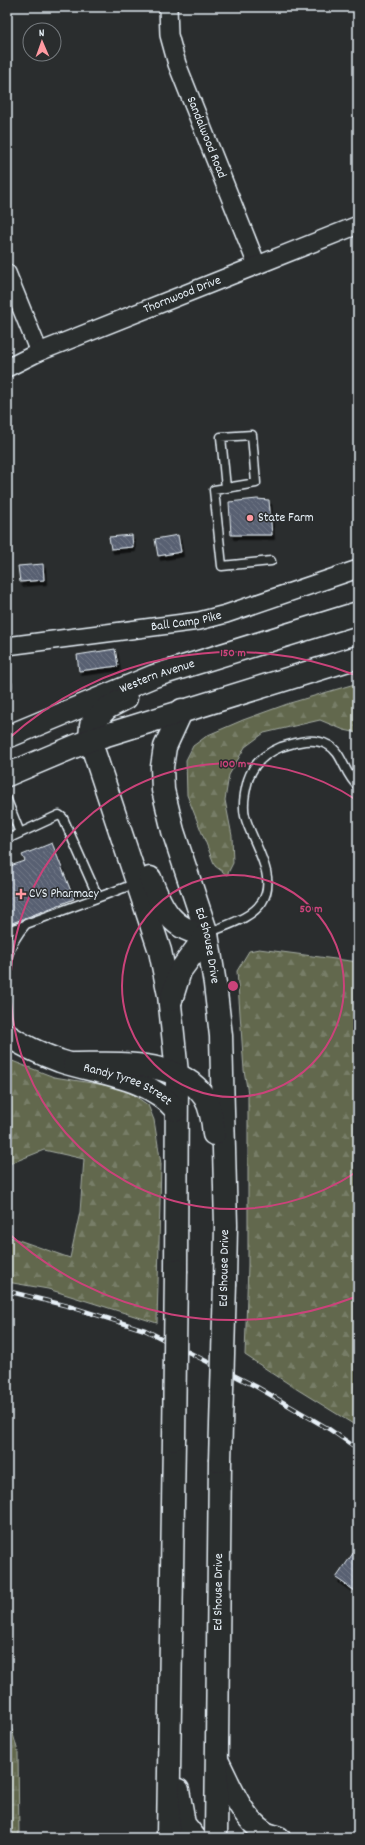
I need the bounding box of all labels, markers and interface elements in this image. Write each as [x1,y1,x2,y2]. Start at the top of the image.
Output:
north arrow [22,22,62,62]
text: N [39,26,45,42]
street label: Sandalwood Road [181,94,231,181]
street label: Thornwood Drive [141,271,224,319]
place label: State Farm [258,509,314,528]
marker: State Farm [245,513,255,523]
street label: Ball Camp Pike [150,606,224,637]
text: 150 m [220,645,246,662]
street label: Western Avenue [117,654,197,699]
text: 100 m [220,756,246,773]
place label: CVS Pharmacy [29,885,99,904]
marker: CVS Pharmacy [16,889,26,899]
text: 50 m [299,901,323,918]
street label: Ed Shouse Drive [189,905,224,985]
centre of rings [226,979,240,993]
street label: Randy Tyree Street [81,1058,176,1110]
street label: Ed Shouse Drive [215,1229,235,1307]
street label: Ed Shouse Drive [209,1553,229,1631]

